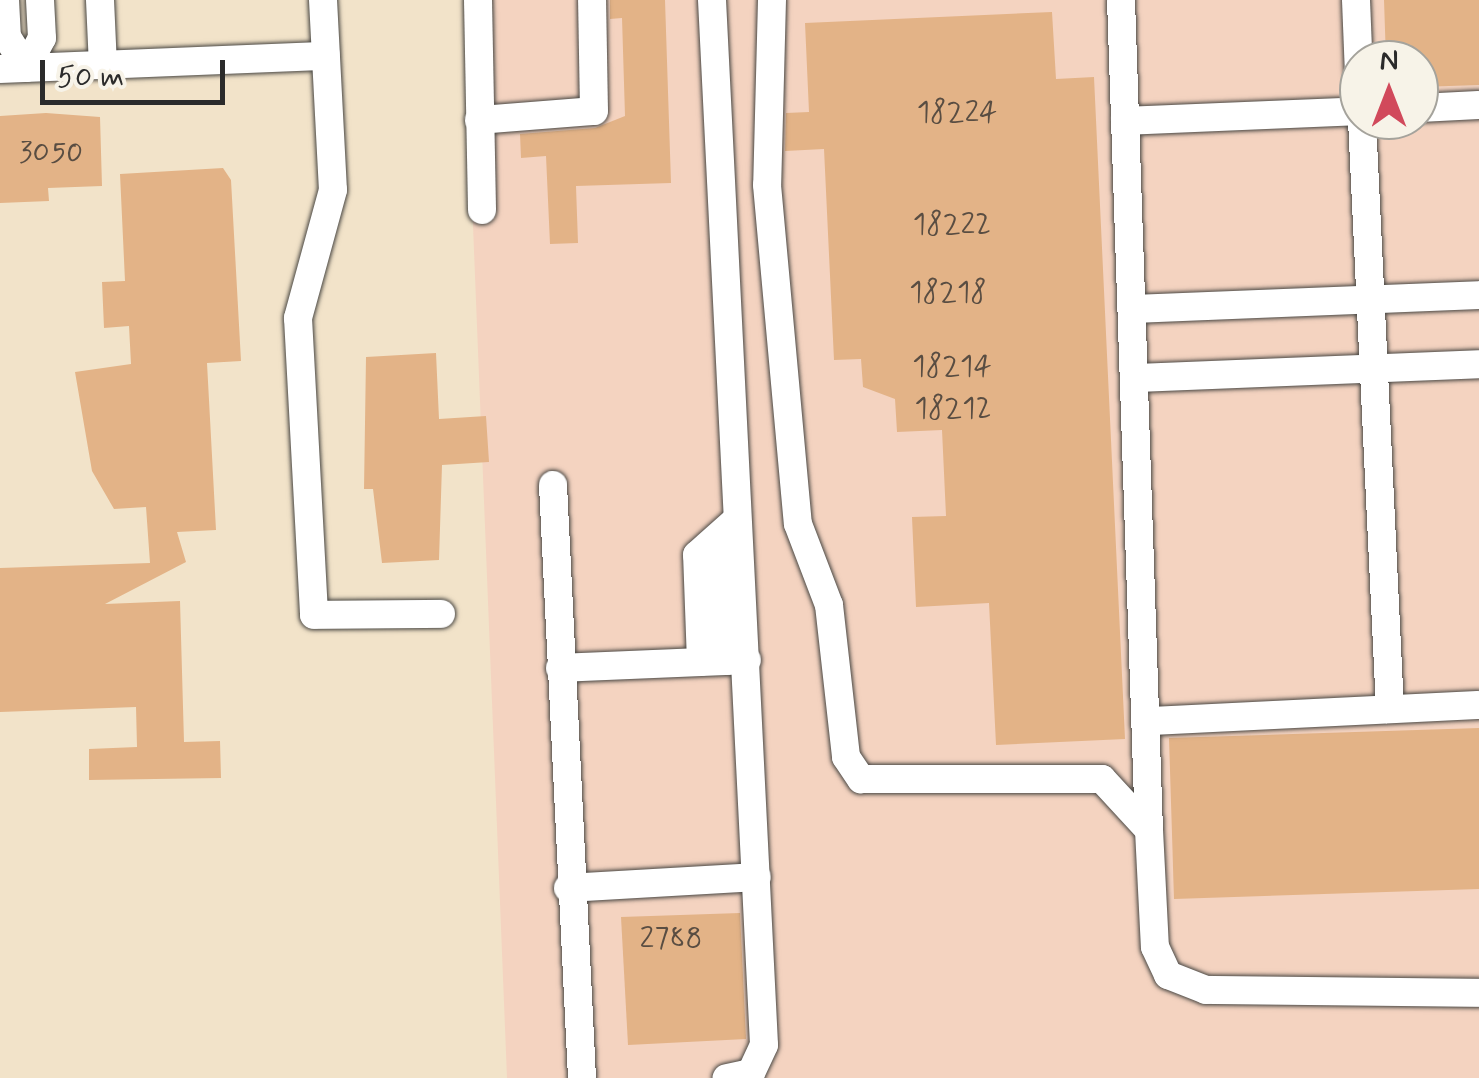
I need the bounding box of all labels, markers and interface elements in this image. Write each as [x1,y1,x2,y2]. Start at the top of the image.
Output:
scale bar [45,40,230,102]
north arrow [1339,40,1439,140]
text: N [1380,43,1398,80]
text: 50 m [57,58,124,97]
house number: 18224 [917,95,997,131]
house number: 3050 [19,135,83,171]
house number: 18222 [913,207,991,243]
house number: 18218 [909,275,987,311]
house number: 18214 [912,349,992,385]
house number: 18212 [915,391,991,427]
house number: 2788 [640,921,702,957]

